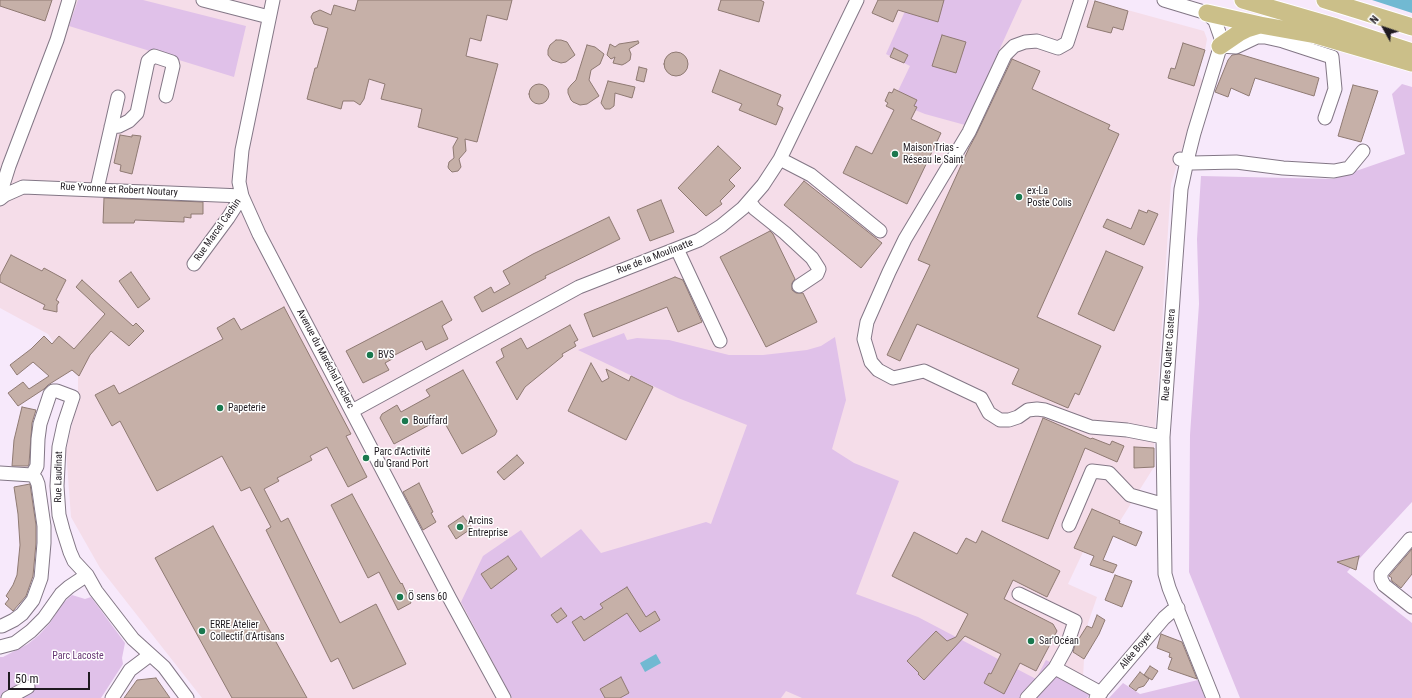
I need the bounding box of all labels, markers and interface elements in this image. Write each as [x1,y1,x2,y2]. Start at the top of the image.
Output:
north arrow [1364,8,1404,48]
text: N [1367,13,1382,27]
place label: Maison Trias - Réseau le Saint [903,142,964,166]
marker: Maison Trias - Réseau le Saint [890,149,900,159]
street label: Rue Yvonne et Robert Noutary [60,181,178,199]
place label: ex-La Poste Colis [1027,185,1072,208]
marker: ex-La Poste Colis [1014,192,1024,202]
street label: Rue Marcel Cachin [192,197,244,263]
street label: Rue de la Moulinatte [615,237,695,277]
street label: Avenue du Maréchal Leclerc [294,307,356,411]
street label: Rue des Quatre Castera [1160,308,1178,402]
place label: BVS [378,349,394,361]
marker: BVS [365,350,375,360]
place label: Papeterie [228,402,266,414]
marker: Papeterie [215,403,225,413]
place label: Bouffard [413,415,447,427]
marker: Bouffard [400,416,410,426]
place label: Parc d'Activité du Grand Port [374,446,430,470]
street label: Rue Laudinat [53,451,65,503]
marker: Parc d'Activité du Grand Port [361,453,371,463]
place label: Arcins Entreprise [468,515,508,538]
marker: Arcins Entreprise [455,522,465,532]
place label: Ö sens 60 [408,591,447,603]
marker: Ö sens 60 [395,592,405,602]
place label: ERRE Atelier Collectif d'Artisans [210,619,284,642]
marker: ERRE Atelier Collectif d'Artisans [197,626,207,636]
street label: Allée Boyer [1117,630,1155,672]
place label: Sar'Océan [1039,635,1079,647]
marker: Sar'Océan [1026,636,1036,646]
park label: Parc Lacoste [52,650,104,662]
scale bar [10,664,92,690]
text: 50 m [15,672,39,686]

